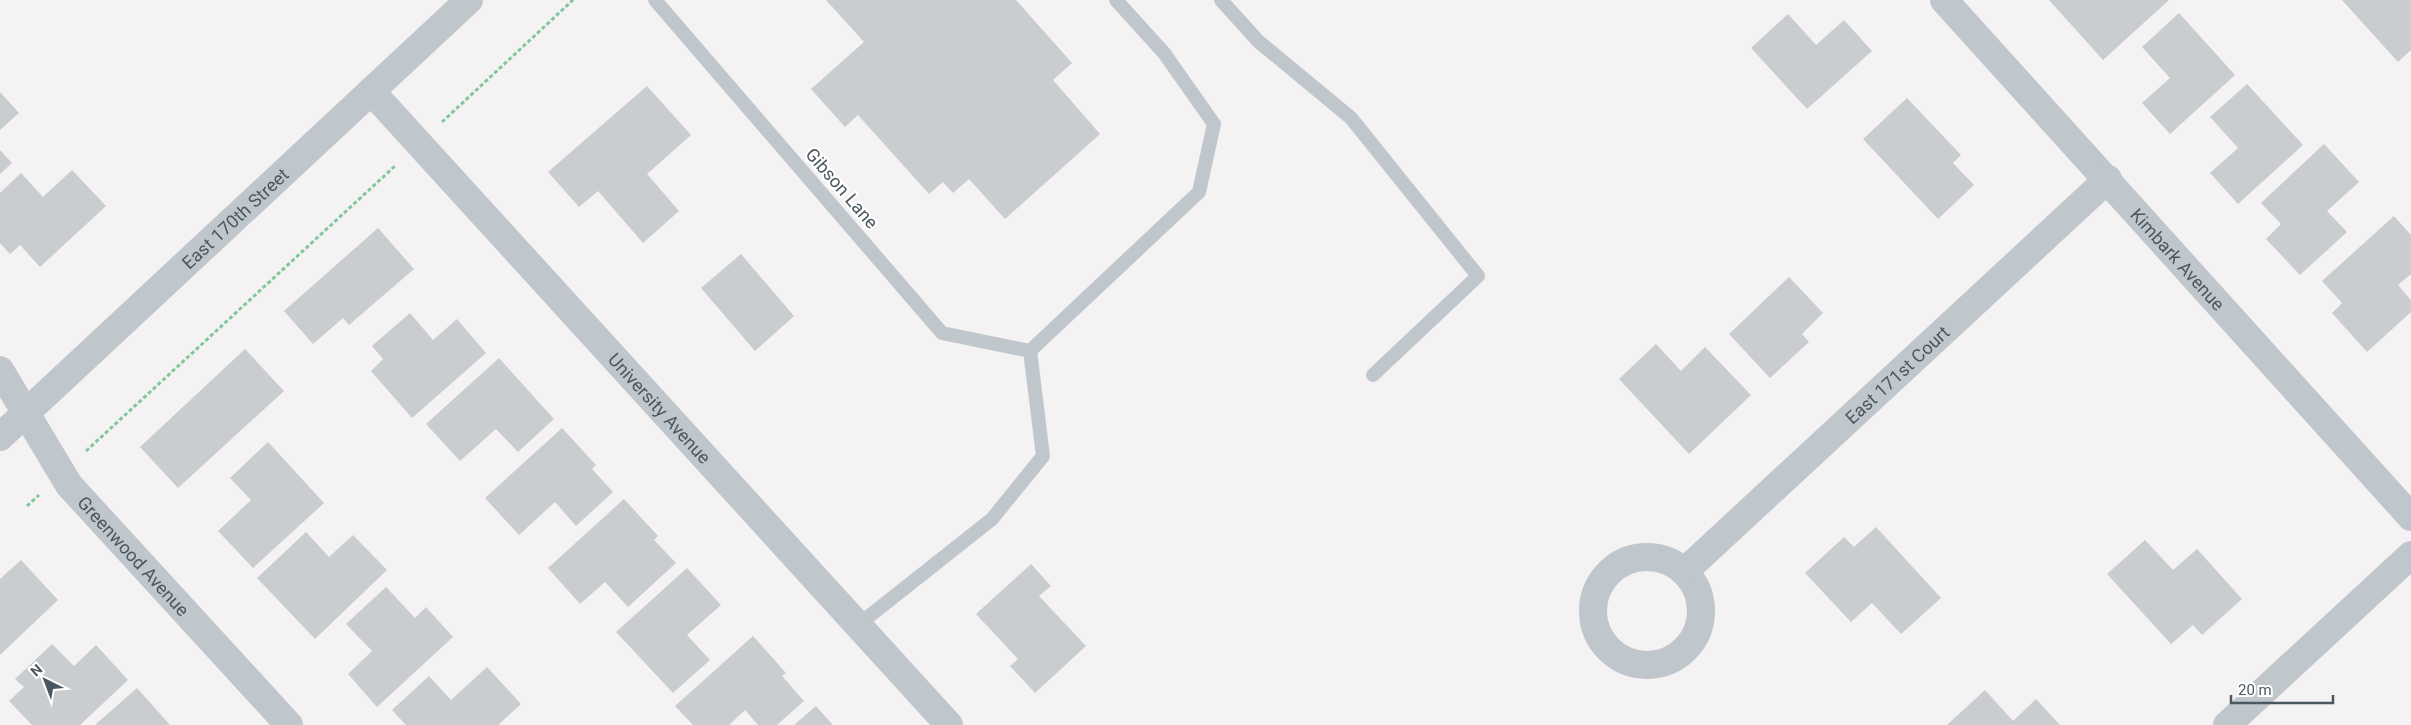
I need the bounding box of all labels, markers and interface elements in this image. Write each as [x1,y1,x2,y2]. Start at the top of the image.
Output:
street label: Gibson Lane [801,143,883,233]
street label: East 170th Street [177,163,293,273]
street label: Kimbark Avenue [2127,204,2229,314]
street label: East 171st Court [1841,321,1953,428]
street label: University Avenue [605,349,716,467]
street label: Greenwood Avenue [74,492,194,620]
north arrow [20,655,70,705]
text: N [27,661,45,680]
scale bar [2231,672,2334,704]
text: 20 m [2238,681,2272,699]

